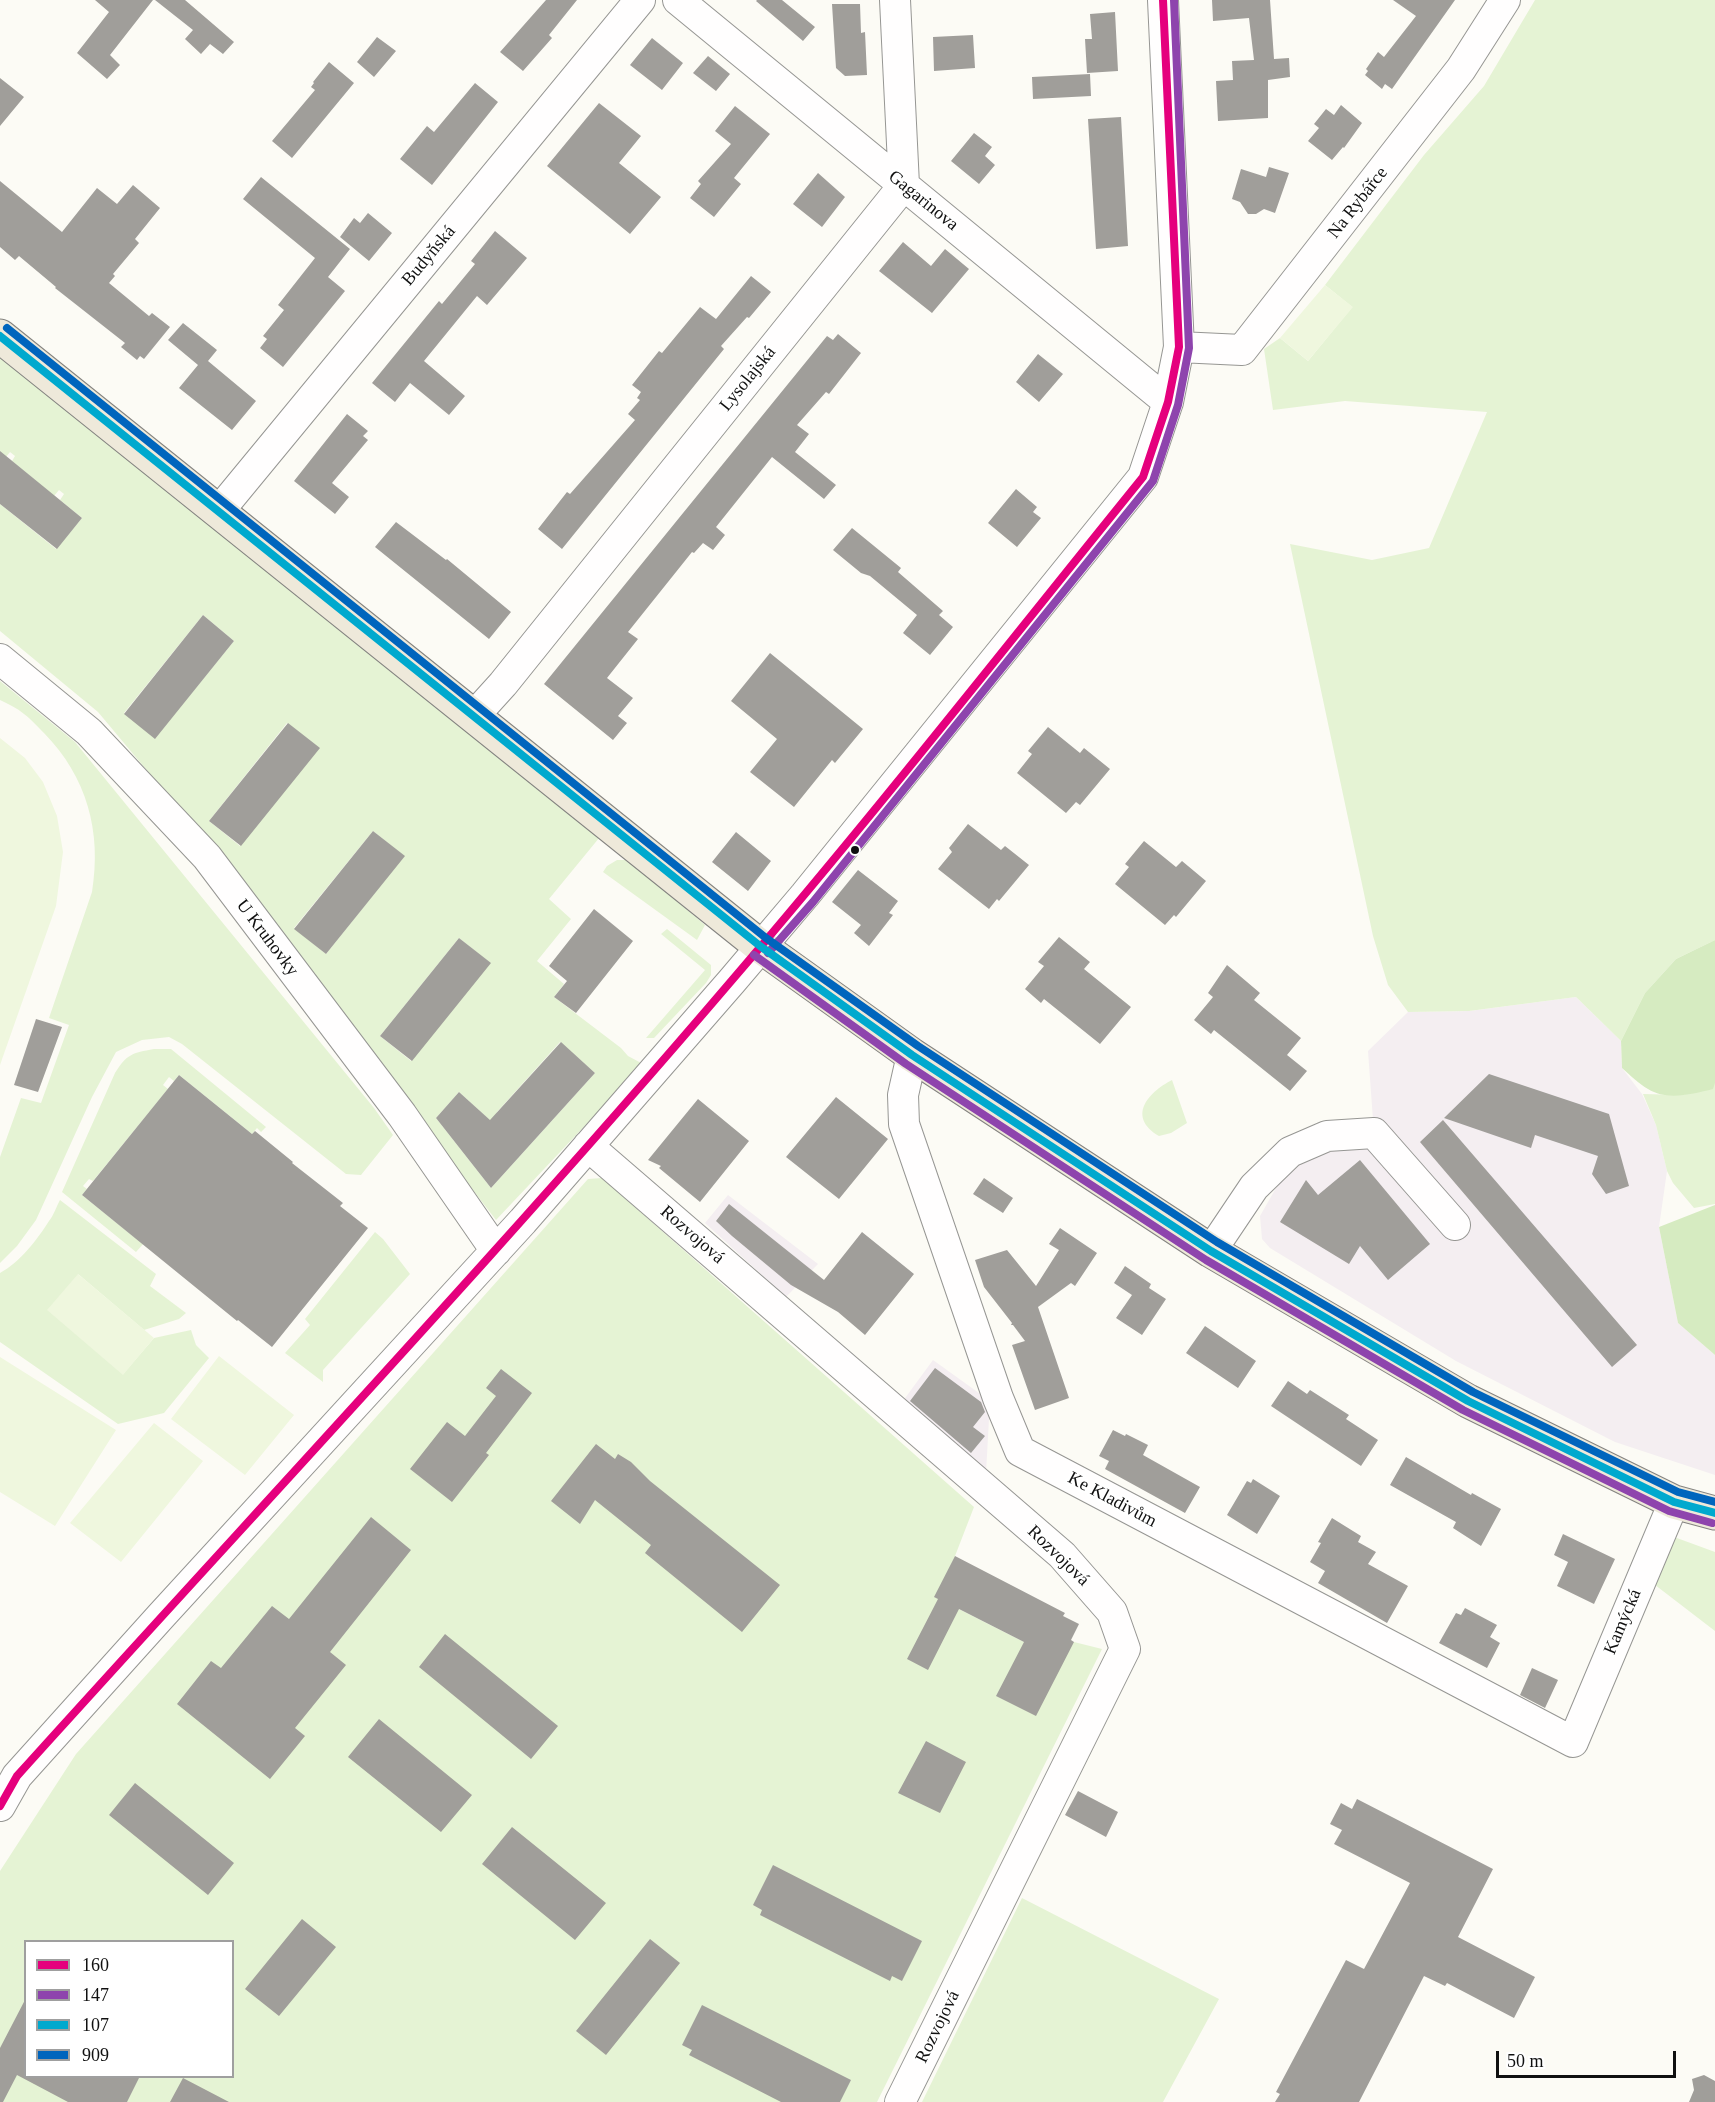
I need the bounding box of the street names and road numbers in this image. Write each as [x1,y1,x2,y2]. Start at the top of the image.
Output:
street label: Na Rybářce [1323,163,1393,243]
street label: Gagarinova [884,166,962,236]
street label: Budyňská [398,221,460,291]
street label: Lysolajská [715,342,781,416]
street label: U Kruhovky [231,895,303,981]
street label: Rozvojová [655,1201,729,1269]
street label: Ke Kladivům [1064,1468,1160,1532]
street label: Rozvojová [1022,1521,1094,1591]
street label: Kamýcká [1600,1586,1646,1658]
street label: Rozvojová [911,1987,965,2067]

